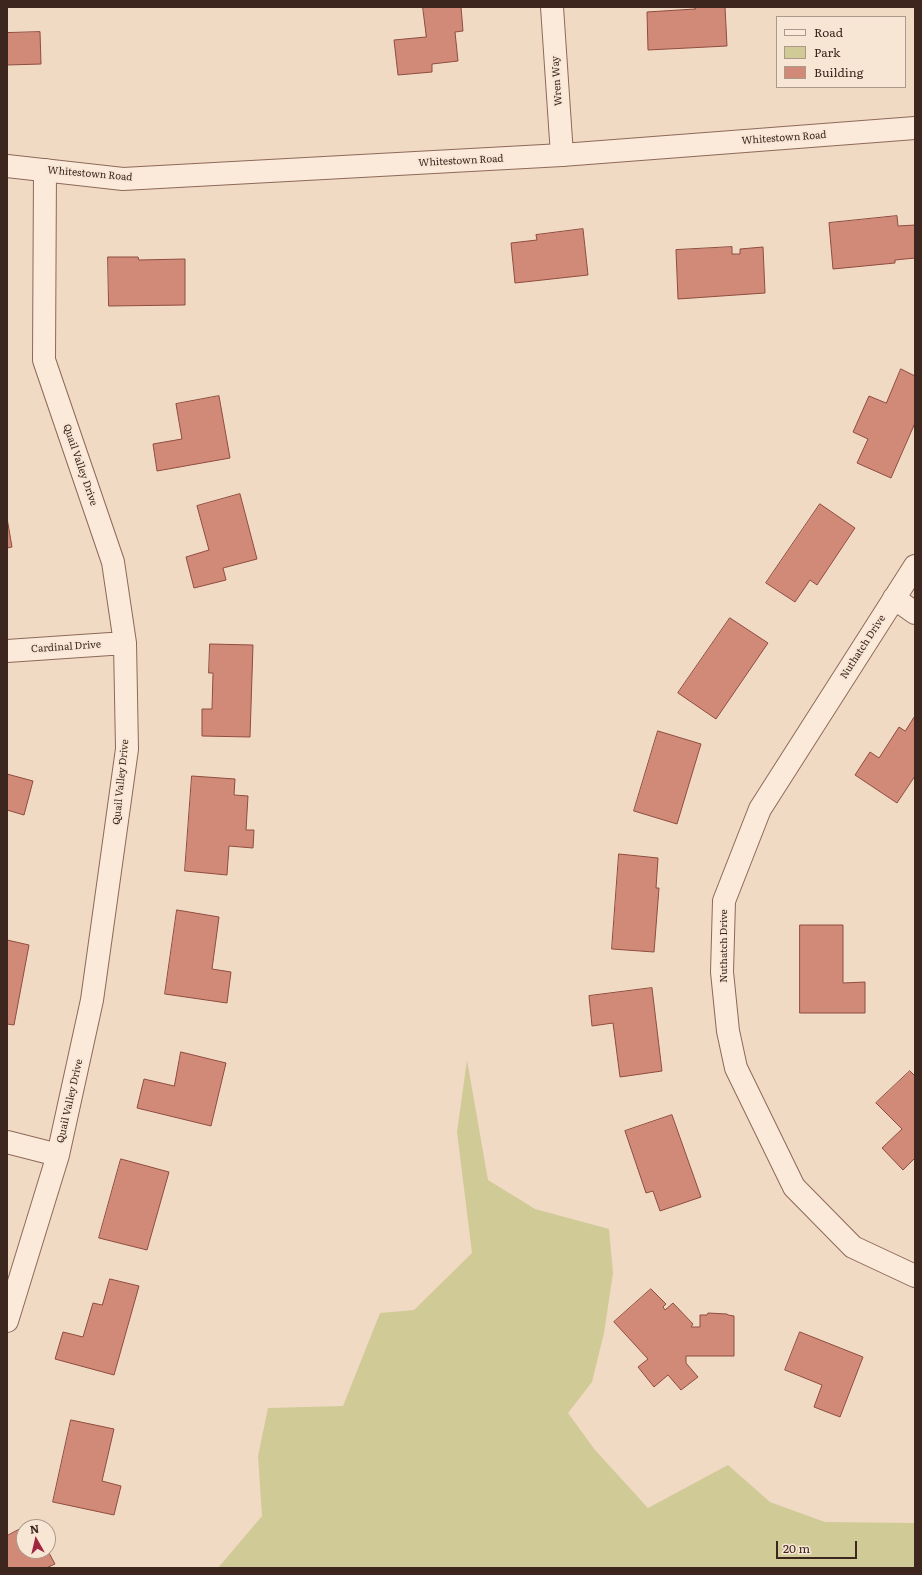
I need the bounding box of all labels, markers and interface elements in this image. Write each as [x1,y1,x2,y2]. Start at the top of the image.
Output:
legend [776,16,906,88]
text: Road [814,23,843,41]
text: Park [814,43,840,61]
street label: Wren Way [549,56,565,106]
text: Building [814,63,863,81]
street label: Whitestown Road [741,129,827,147]
street label: Whitestown Road [418,153,504,169]
street label: Whitestown Road [47,164,133,184]
street label: Quail Valley Drive [60,423,100,507]
street label: Nuthatch Drive [838,613,888,681]
street label: Cardinal Drive [31,639,101,655]
street label: Quail Valley Drive [111,739,131,825]
street label: Nuthatch Drive [718,909,730,983]
street label: Quail Valley Drive [55,1058,85,1144]
north arrow [16,1519,56,1559]
text: N [29,1520,40,1537]
scale bar [778,1533,859,1559]
text: 20 m [783,1539,810,1557]

